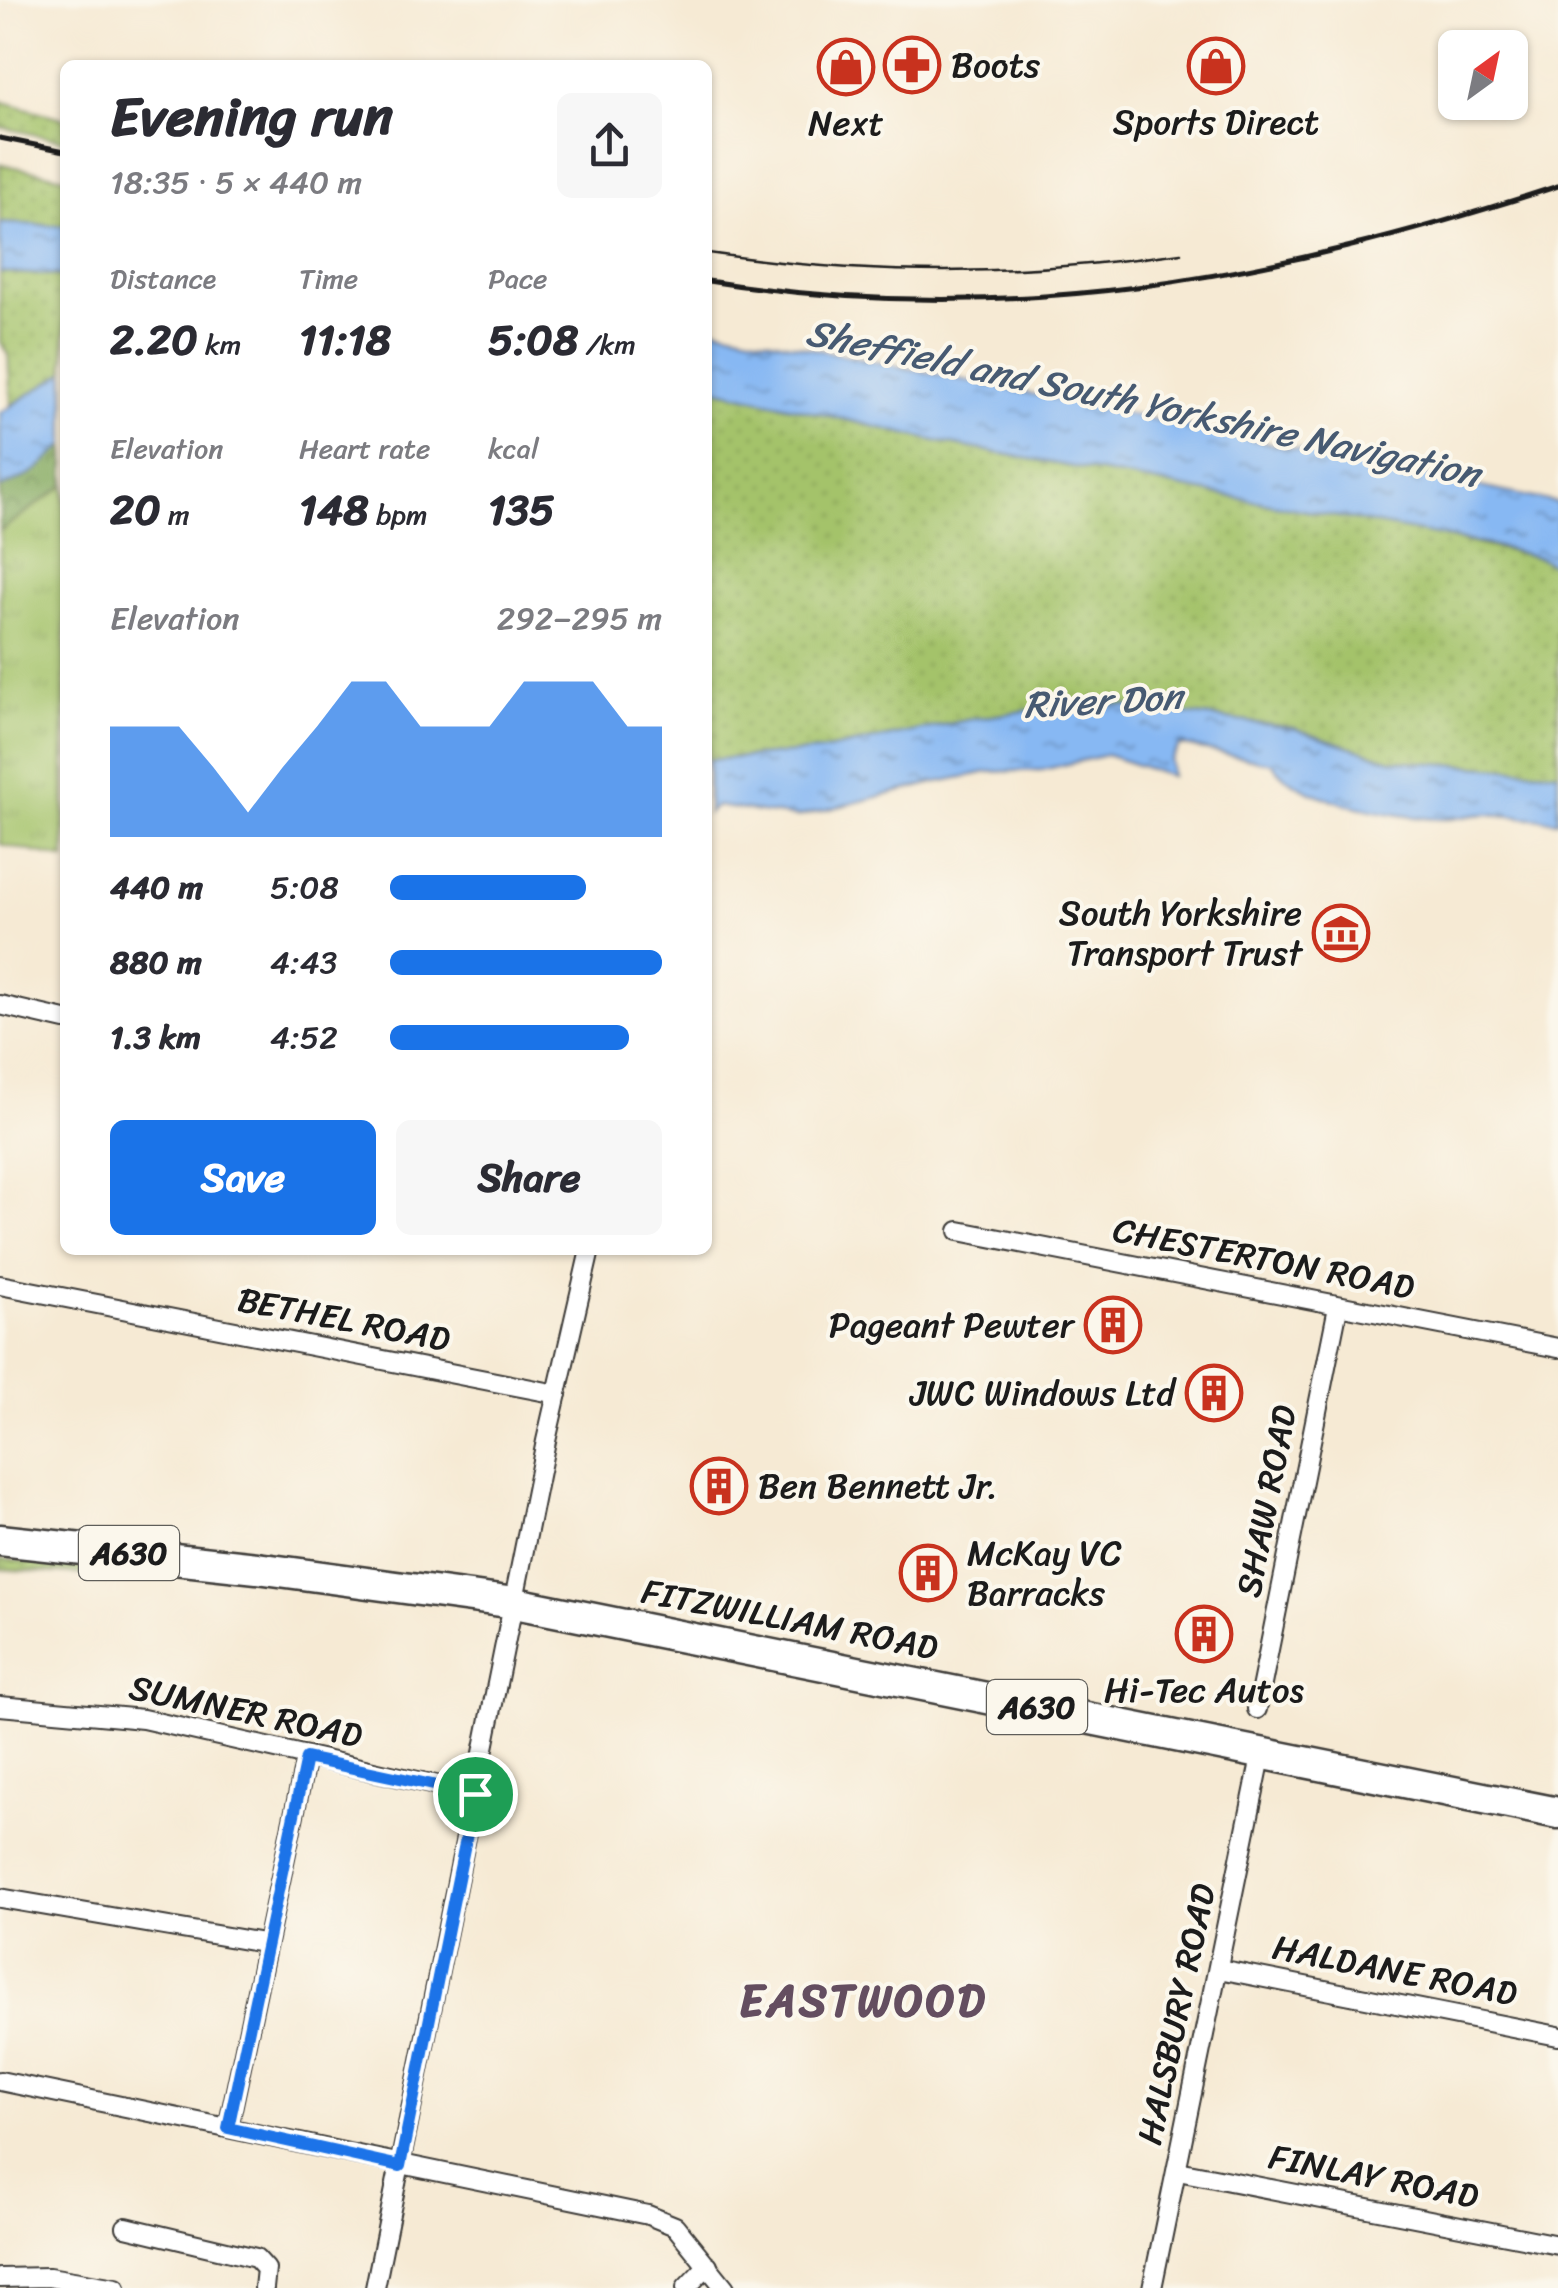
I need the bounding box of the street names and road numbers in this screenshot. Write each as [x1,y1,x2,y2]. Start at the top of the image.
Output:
street label: CHESTERTON ROAD [1108,1198,1420,1318]
street label: BETHEL ROAD [232,1268,456,1370]
street label: SHAW ROAD [1217,1400,1315,1602]
road number: A630 [79,1526,179,1580]
street label: FITZWILLIAM ROAD [636,1560,944,1678]
street label: SUMNER ROAD [124,1656,369,1766]
road number: A630 [987,1680,1087,1734]
street label: HALSBURY ROAD [1118,1878,1234,2150]
street label: HALDANE ROAD [1267,1916,1523,2024]
street label: FINLAY ROAD [1264,2125,1484,2227]

